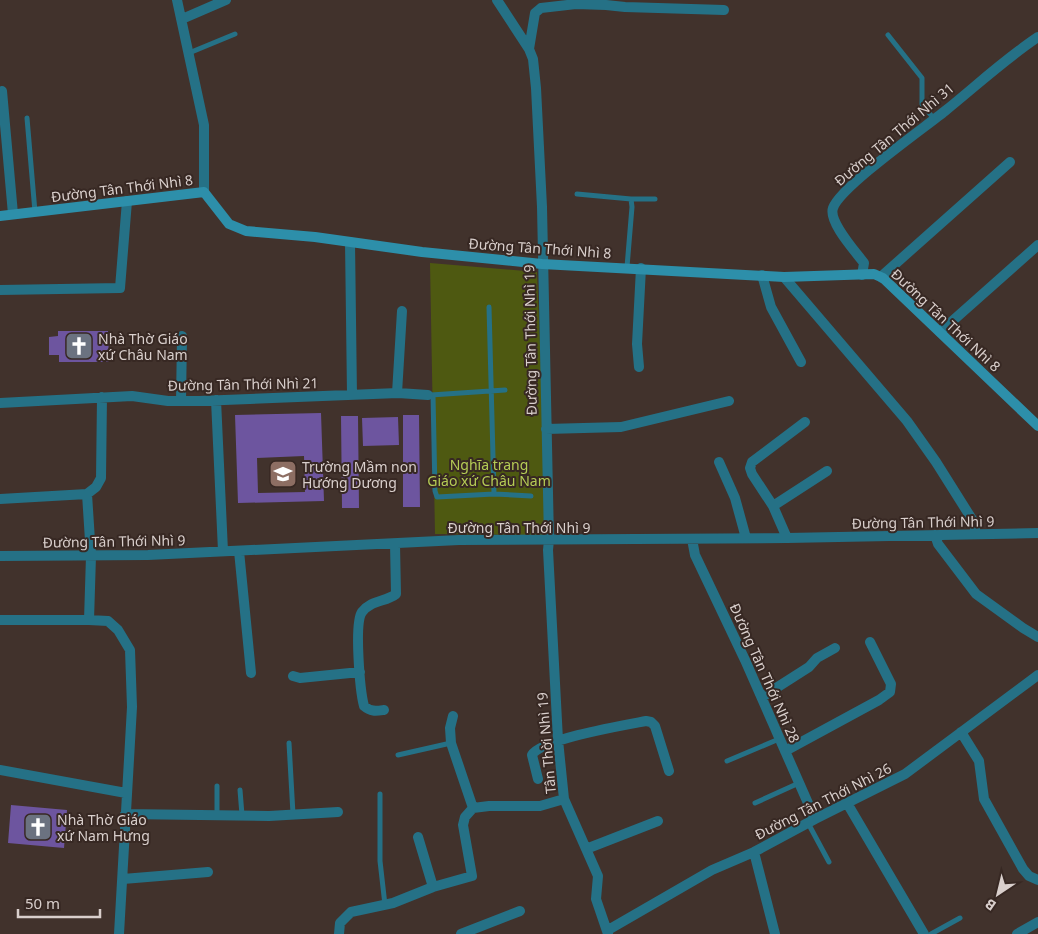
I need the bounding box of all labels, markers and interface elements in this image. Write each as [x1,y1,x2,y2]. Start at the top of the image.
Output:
street label: Đường Tân Thới Nhì 31 [830,78,958,190]
street label: Đường Tân Thới Nhì 8 [50,170,194,206]
street label: Đường Tân Thới Nhì 8 [468,234,612,262]
street label: Đường Tân Thới Nhì 19 [519,264,541,416]
street label: Đường Tân Thới Nhì 8 [887,264,1005,376]
place label: Nhà Thờ Giáo xứ Châu Nam [98,329,188,364]
church icon: Nhà Thờ Giáo xứ Châu Nam [64,331,94,361]
street label: Đường Tân Thới Nhì 21 [167,373,319,395]
park label: Nghĩa trang Giáo xứ Châu Nam [427,455,551,490]
place label: Trường Mầm non Hướng Dương [302,457,417,492]
school or university icon: Trường Mầm non Hướng Dương [268,459,298,489]
street label: Đường Tân Thới Nhì 9 [851,511,995,533]
street label: Đường Tân Thới Nhì 9 [448,518,590,537]
street label: Đường Tân Thới Nhì 9 [42,530,186,552]
street label: Đường Tân Thới Nhì 28 [726,600,804,746]
street label: Tân Thời Nhì 19 [532,692,560,794]
street label: Đường Tân Thới Nhì 26 [751,758,895,844]
place label: Nhà Thờ Giáo xứ Nam Hưng [57,810,150,845]
church icon: Nhà Thờ Giáo xứ Nam Hưng [23,812,53,842]
north arrow [973,869,1023,919]
scale bar [18,886,100,918]
text: 50 m [25,893,60,913]
text: B [981,895,1000,916]

